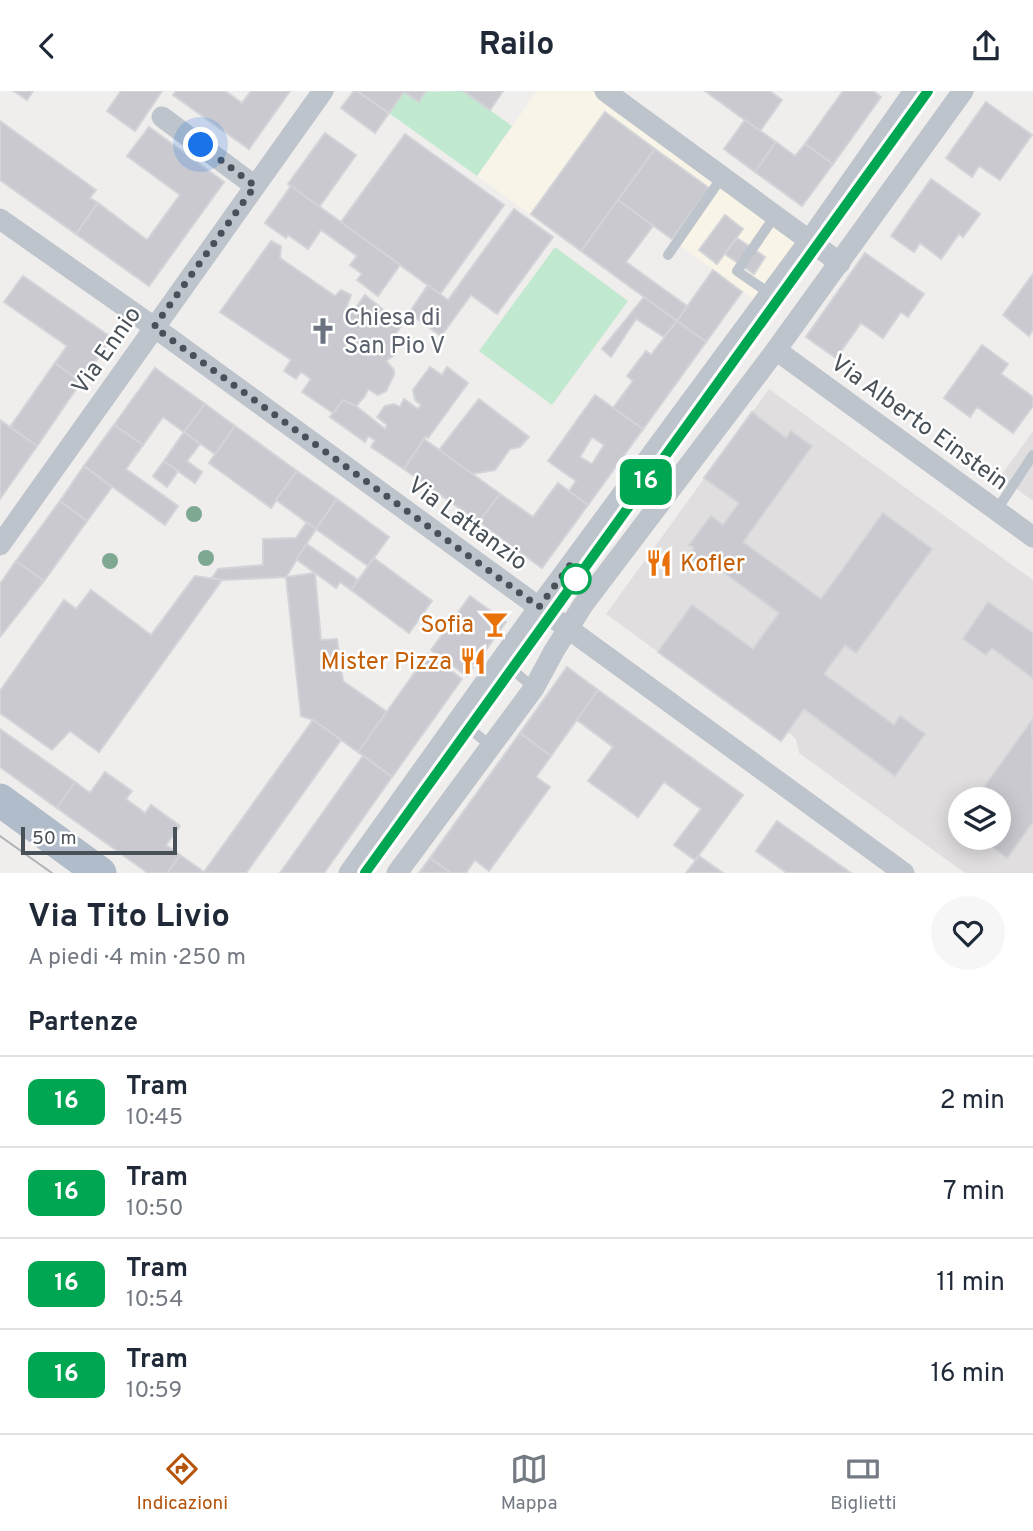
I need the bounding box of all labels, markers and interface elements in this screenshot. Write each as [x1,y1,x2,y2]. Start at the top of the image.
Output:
text: Railo [479,26,554,66]
icon: back [28,27,66,65]
icon: share [967,27,1005,65]
your location [183,127,218,162]
street label: Via Ennio [66,301,149,401]
place label: Chiesa di San Pio V [344,304,445,362]
church icon: Chiesa di San Pio V [308,316,338,346]
street label: Via Alberto Einstein [824,349,1014,498]
line badge: 16 [614,459,678,505]
text: 16 [634,467,658,497]
street label: Via Lattanzio [401,471,533,578]
restaurant icon: Kofler [644,548,674,578]
place label: Kofler [680,550,745,580]
unlabelled marker [561,564,591,594]
bar icon: Sofia [480,609,510,639]
place label: Sofia [420,611,474,641]
restaurant icon: Mister Pizza [458,646,488,676]
place label: Mister Pizza [321,648,452,678]
map controls [948,787,1011,850]
button: layers [948,787,1011,850]
scale bar [21,824,177,856]
text: 50 m [32,827,77,851]
button: heart [931,896,1005,970]
text: Via Tito Livio [28,897,230,939]
text: A piedi · 4 min · 250 m [28,944,246,973]
text: Partenze [28,1007,138,1040]
text: Tram [126,1071,188,1104]
text: 2 min [940,1085,1005,1118]
text: 16 [54,1087,79,1117]
text: 10:45 [126,1104,183,1133]
text: Tram [126,1162,188,1195]
text: 7 min [943,1176,1005,1209]
text: 16 [54,1178,79,1208]
text: 10:50 [126,1195,184,1224]
text: Tram [126,1253,188,1286]
text: 11 min [936,1267,1005,1300]
text: 16 [54,1269,79,1299]
text: 10:54 [126,1286,184,1315]
text: Tram [126,1344,188,1377]
text: 16 min [930,1358,1005,1391]
text: 16 [54,1360,79,1390]
text: 10:59 [126,1377,182,1406]
tab: Indicazioni [136,1450,228,1516]
tab: Mappa [501,1450,557,1516]
tab: Biglietti [830,1450,897,1516]

